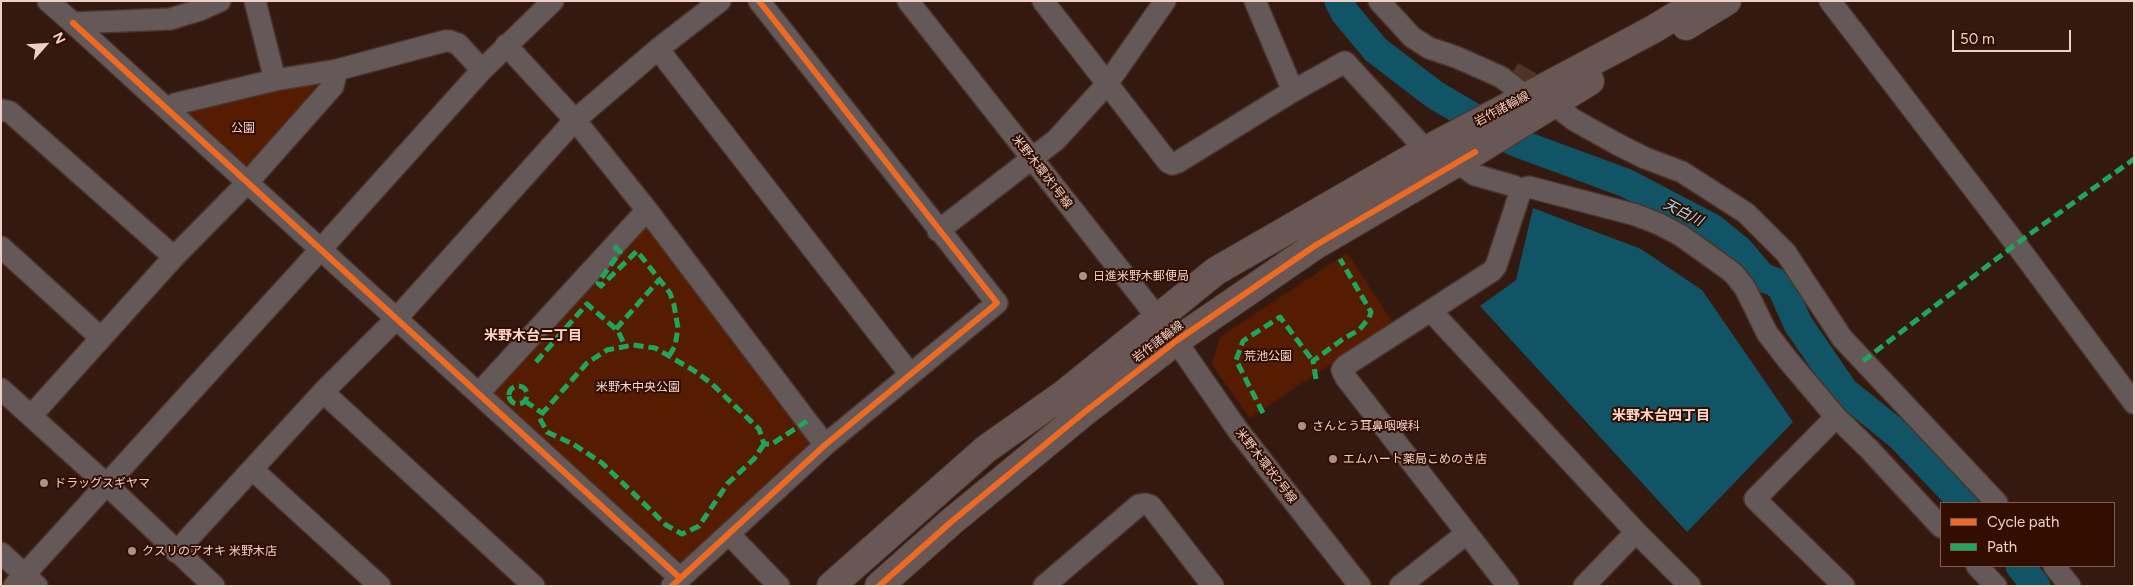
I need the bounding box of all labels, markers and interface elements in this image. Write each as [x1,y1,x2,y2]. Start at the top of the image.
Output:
north arrow [20,20,70,70]
scale bar [1955,20,2074,52]
text: N [49,30,69,47]
text: 50 m [1960,30,1995,48]
street label: 岩作諸輪線 [1472,89,1532,129]
park label: 公園 [231,121,255,135]
street label: 米野木環状1号線 [1009,133,1075,211]
water label: 天白川 [1660,196,1706,230]
place label: 日進米野木郵便局 [1093,269,1189,283]
marker: 日進米野木郵便局 [1077,270,1089,282]
street label: 岩作諸輪線 [1130,318,1186,366]
district label: 米野木台二丁目 [484,328,582,344]
park label: 荒池公園 [1244,349,1292,363]
park label: 米野木中央公園 [596,380,680,394]
district label: 米野木台四丁目 [1612,408,1710,424]
place label: さんとう耳鼻咽喉科 [1312,419,1420,433]
marker: さんとう耳鼻咽喉科 [1296,420,1308,432]
street label: 米野木環状2号線 [1232,426,1300,506]
place label: エムハート薬局こめのき店 [1343,452,1487,466]
marker: エムハート薬局こめのき店 [1327,453,1339,465]
place label: ドラッグスギヤマ [54,476,150,490]
marker: ドラッグスギヤマ [38,477,50,489]
legend [1940,502,2115,567]
text: Cycle path [1987,513,2059,531]
text: Path [1987,538,2017,556]
place label: クスリのアオキ 米野木店 [142,544,277,558]
marker: クスリのアオキ 米野木店 [126,545,138,557]

